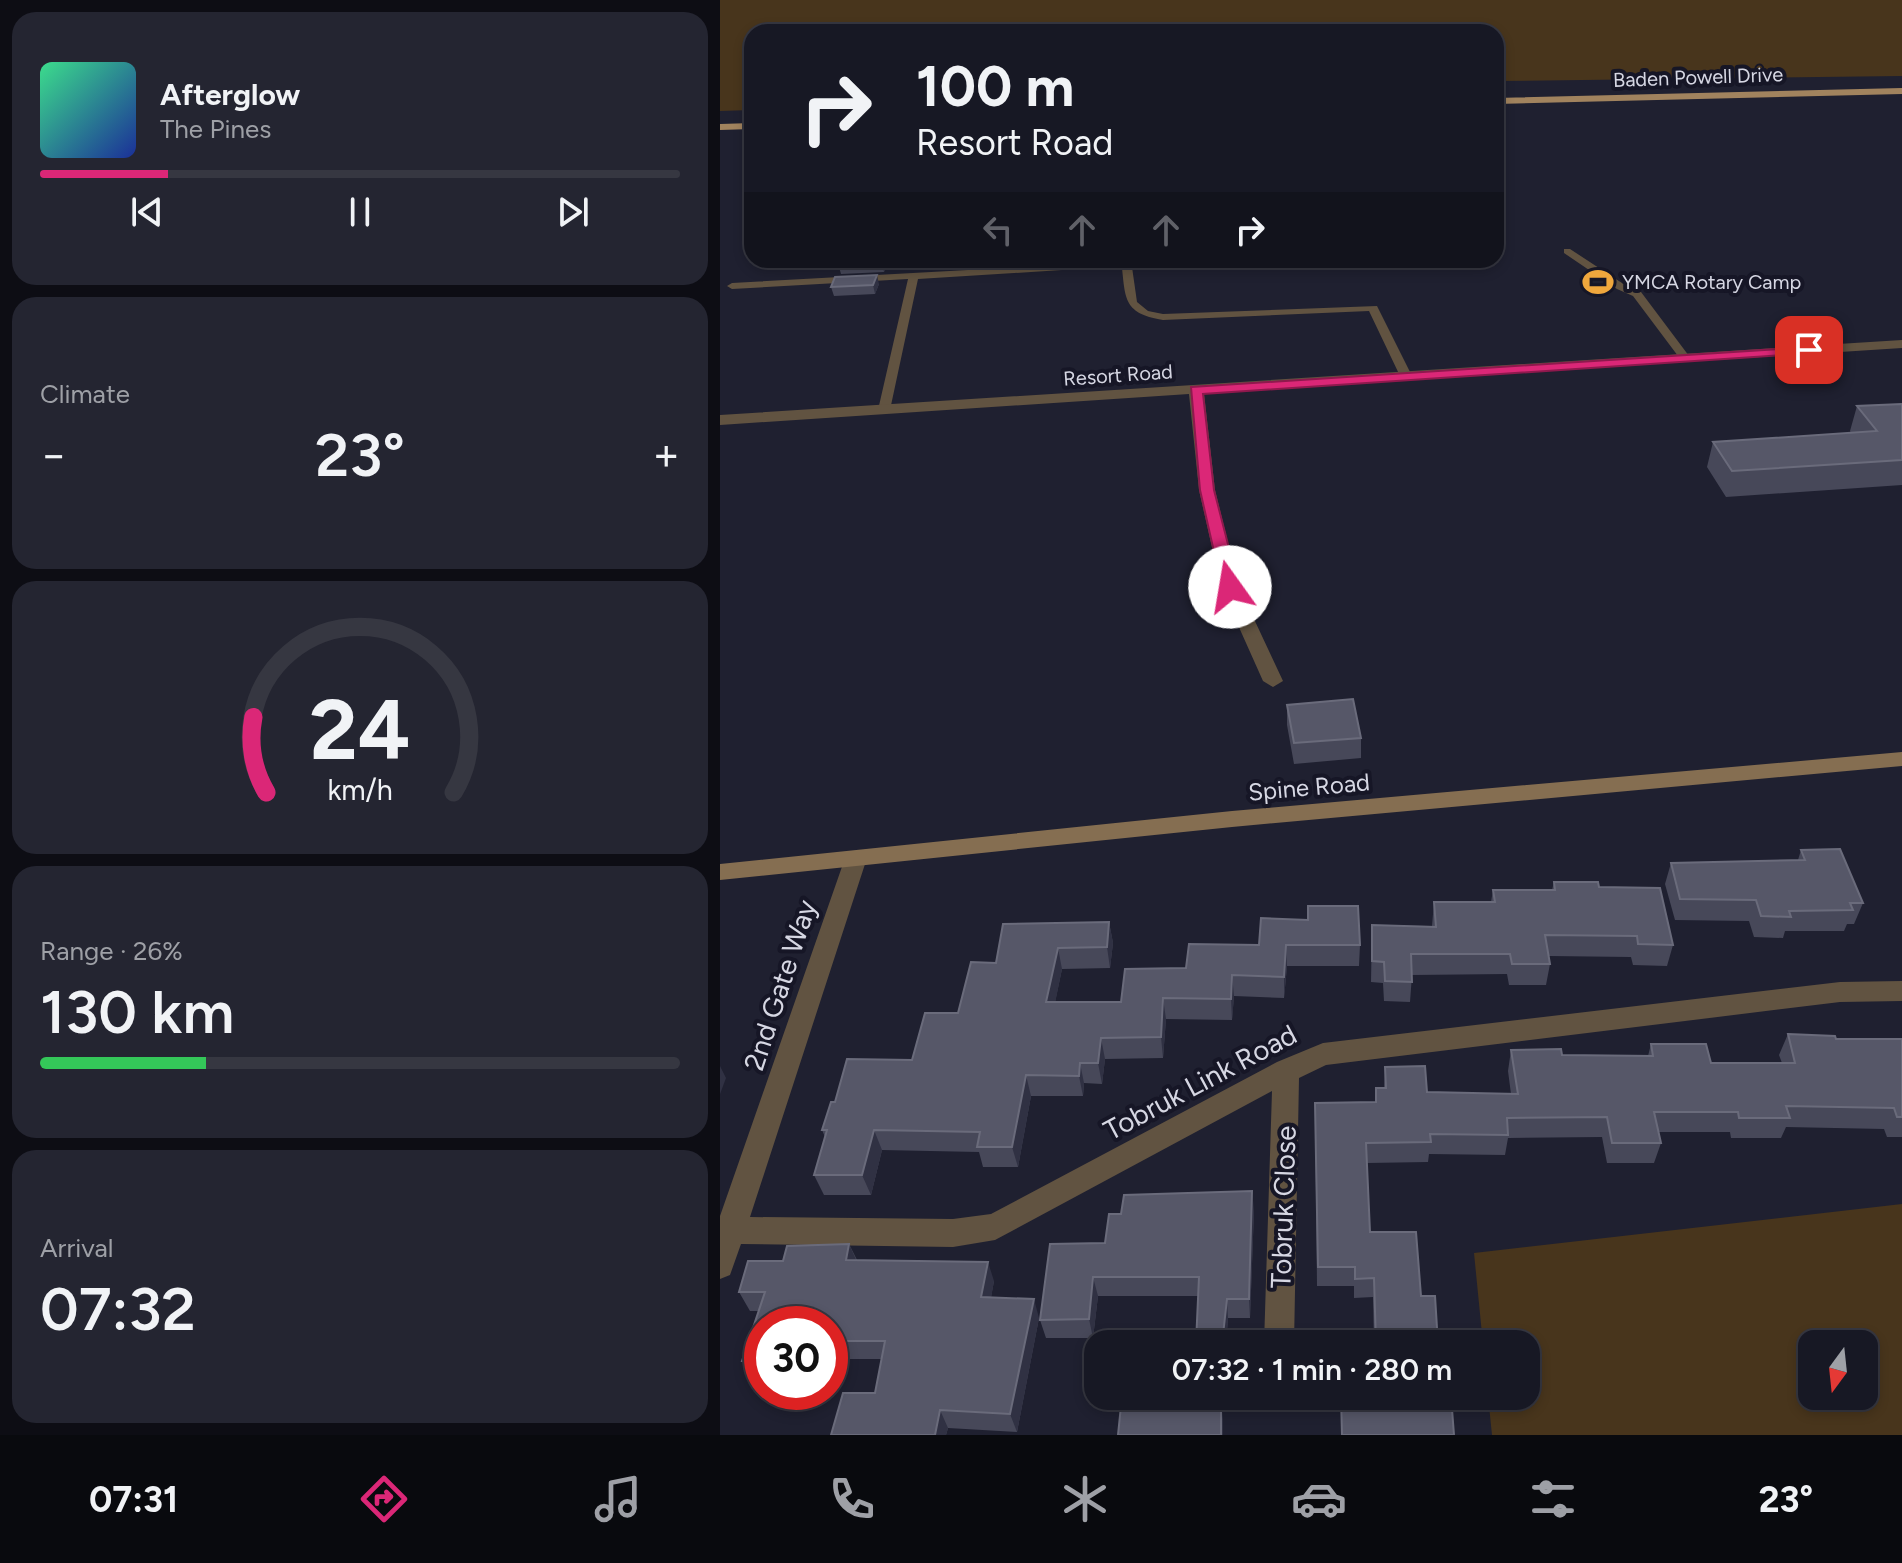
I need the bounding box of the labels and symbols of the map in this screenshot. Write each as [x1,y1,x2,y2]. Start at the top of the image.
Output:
street label: Baden Powell Drive [1613,62,1784,92]
sports icon: YMCA Rotary Camp [1581,265,1615,299]
place label: YMCA Rotary Camp [1622,270,1801,294]
pin [1775,316,1843,384]
street label: Resort Road [1062,359,1174,391]
position arrow [1188,545,1272,629]
street label: Spine Road [1247,767,1371,807]
street label: 2nd Gate Way [736,895,824,1075]
street label: Tobruk Link Road [1098,1017,1302,1147]
street label: Tobruk Close [1263,1125,1303,1289]
speed limit sign: 30 [744,1306,848,1410]
north arrow [1798,1330,1878,1410]

